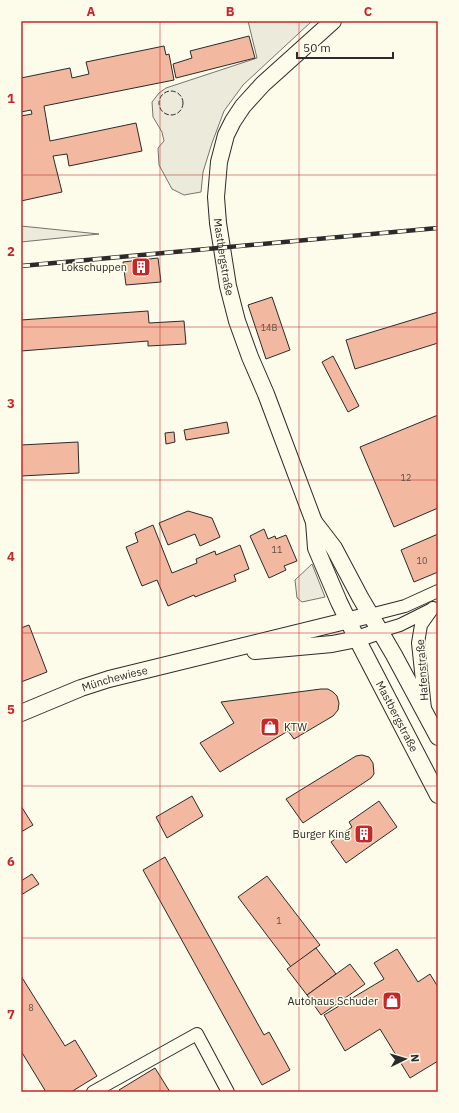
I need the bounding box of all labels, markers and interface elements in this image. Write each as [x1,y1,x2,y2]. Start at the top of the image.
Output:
text: A [87,3,96,20]
text: B [226,3,235,20]
text: C [364,3,373,20]
scale bar [297,34,393,60]
text: 50 m [303,40,331,55]
text: 1 [7,90,15,107]
street label: Mastbergstraße [211,218,237,297]
text: 2 [7,243,15,260]
building icon: Lokschuppen [130,256,152,278]
place label: Lokschuppen [61,260,127,274]
house number: 14B [261,322,277,333]
text: 3 [7,395,15,412]
house number: 12 [401,472,411,483]
house number: 11 [272,544,282,555]
text: 4 [7,548,15,565]
house number: 10 [417,555,427,566]
street label: Hafenstraße [413,639,431,701]
street label: Münchewiese [80,663,149,694]
street label: Mastbergstraße [373,678,421,754]
text: 5 [7,701,15,718]
shop icon: KTW [259,716,281,738]
place label: KTW [284,720,307,734]
building icon: Burger King [353,823,375,845]
place label: Burger King [293,827,350,841]
text: 6 [7,853,15,870]
house number: 1 [276,915,282,926]
shop icon: Autohaus Schuder [381,990,403,1012]
place label: Autohaus Schuder [288,994,378,1008]
house number: 8 [28,1002,34,1013]
text: 7 [7,1006,15,1023]
north arrow [385,1039,425,1079]
text: N [408,1054,422,1063]

